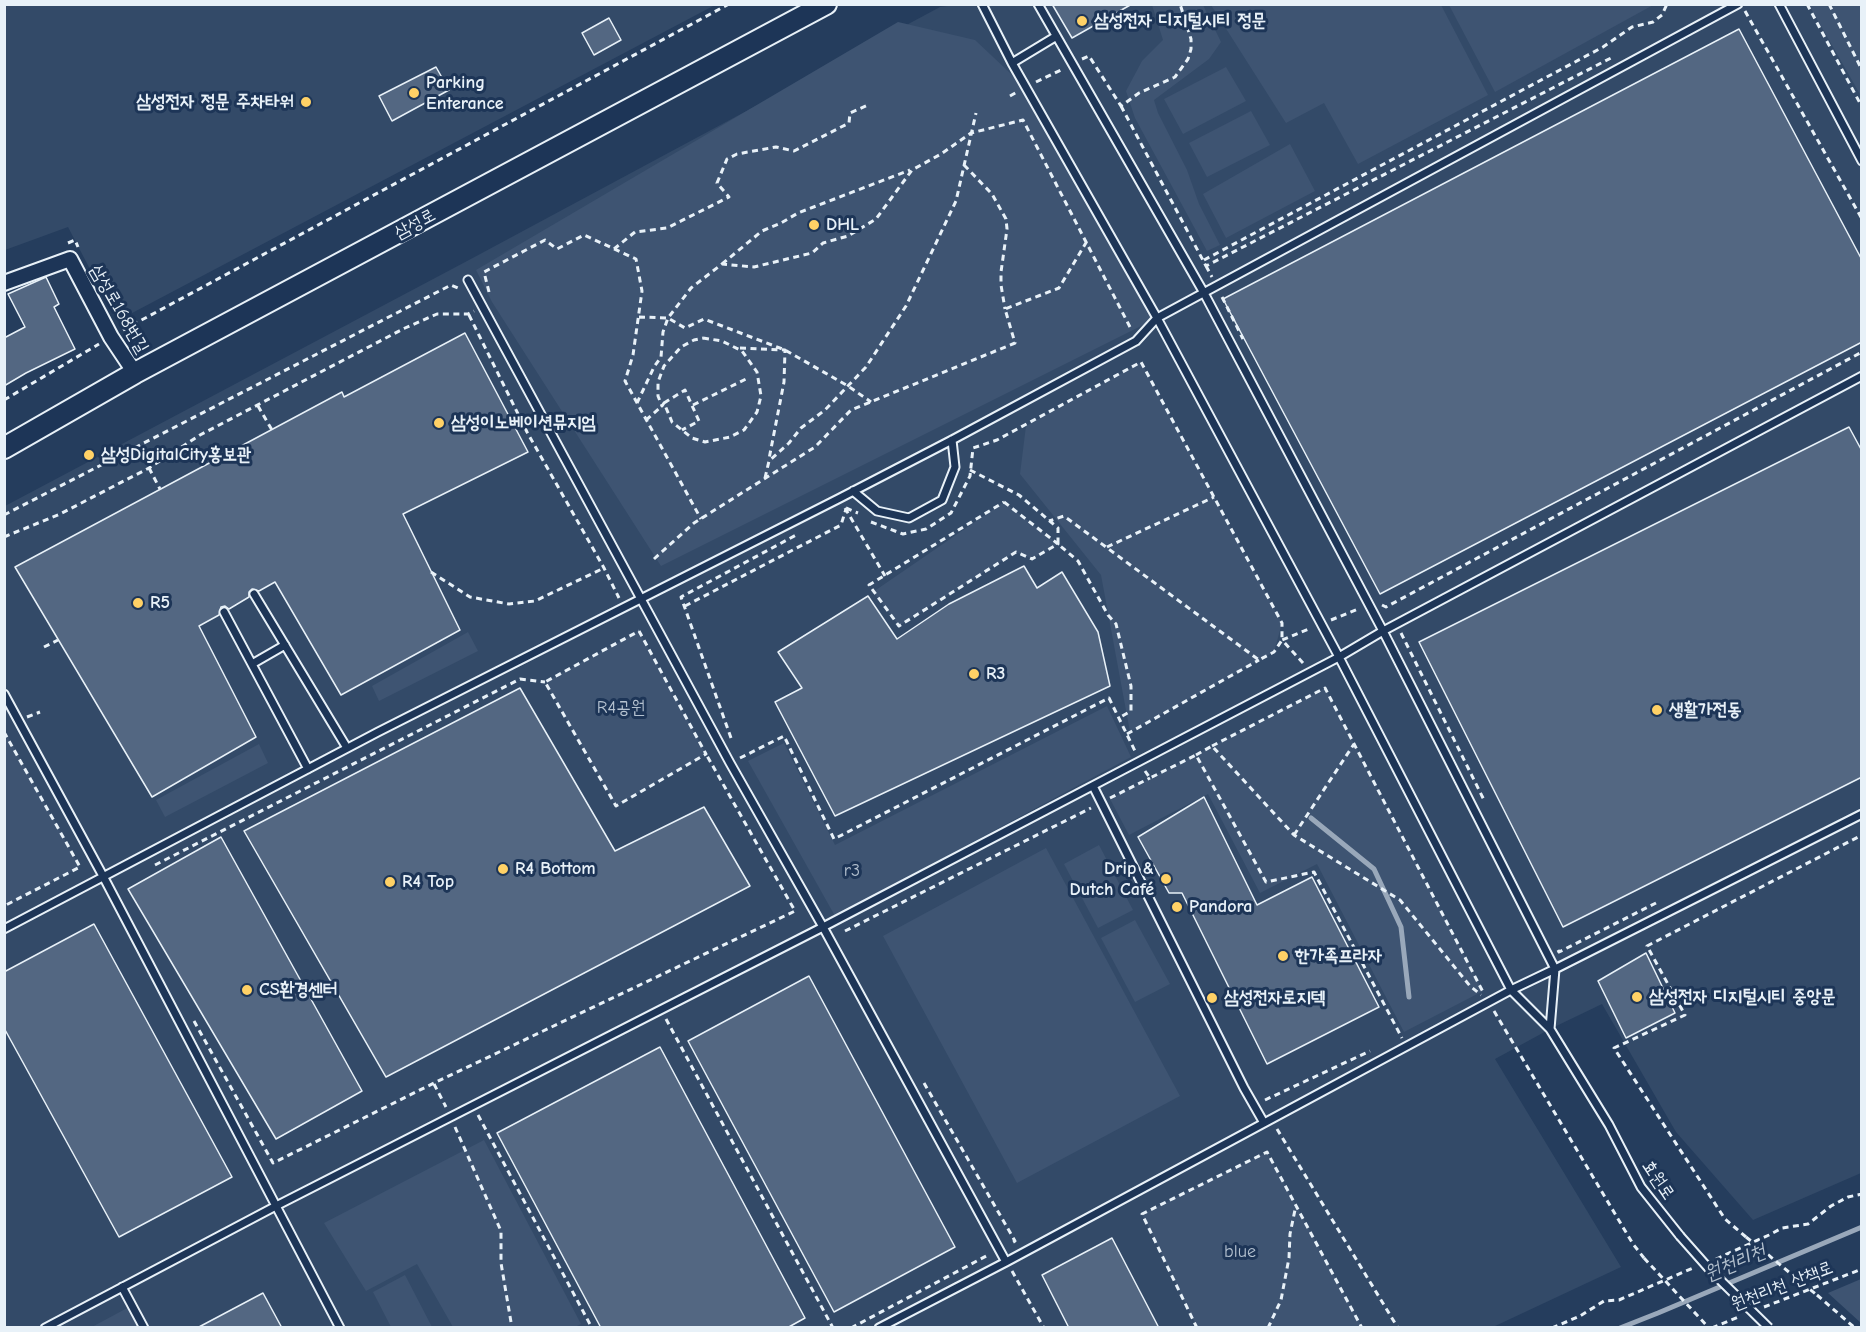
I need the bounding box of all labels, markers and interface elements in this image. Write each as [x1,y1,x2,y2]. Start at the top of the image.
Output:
place label: 삼성전자 디지털시티 정문 [1094,10,1266,32]
marker: 삼성전자 디지털시티 정문 [1075,14,1089,28]
place label: Parking Enterance [426,72,504,115]
marker: Parking Enterance [407,86,421,100]
place label: 삼성전자 정문 주차타워 [136,91,294,113]
marker: 삼성전자 정문 주차타워 [299,95,313,109]
street label: 삼성로 [391,204,439,244]
place label: DHL [826,214,859,236]
marker: DHL [807,218,821,232]
street label: 삼성로168번길 [85,261,153,357]
place label: 삼성이노베이션뮤지엄 [451,412,596,434]
marker: 삼성이노베이션뮤지엄 [432,416,446,430]
place label: 삼성DigitalCity홍보관 [101,444,251,466]
marker: 삼성DigitalCity홍보관 [82,448,96,462]
place label: R5 [150,592,170,614]
marker: R5 [131,596,145,610]
place label: R3 [986,663,1005,685]
marker: R3 [967,667,981,681]
park label: R4공원 [597,697,645,719]
place label: 생활가전동 [1669,699,1741,721]
marker: 생활가전동 [1650,703,1664,717]
place label: R4 Bottom [515,858,596,880]
place label: Drip & Dutch Café [1070,858,1154,900]
park label: r3 [844,860,860,882]
marker: R4 Bottom [496,862,510,876]
place label: R4 Top [402,871,454,893]
marker: Drip & Dutch Café [1159,872,1173,886]
marker: R4 Top [383,875,397,889]
place label: Pandora [1189,896,1252,918]
marker: Pandora [1170,900,1184,914]
place label: 한가족프라자 [1295,945,1382,967]
marker: 한가족프라자 [1276,949,1290,963]
place label: CS환경센터 [259,979,338,1001]
marker: CS환경센터 [240,983,254,997]
place label: 삼성전자 디지털시티 중앙문 [1649,986,1836,1008]
place label: 삼성전자로지텍 [1224,987,1325,1009]
marker: 삼성전자 디지털시티 중앙문 [1630,990,1644,1004]
marker: 삼성전자로지텍 [1205,991,1219,1005]
street label: 효원로 [1637,1156,1679,1204]
water label: 원천리천 [1701,1239,1769,1287]
park label: blue [1224,1241,1256,1263]
street label: 원천리천 산책로 [1728,1257,1836,1315]

